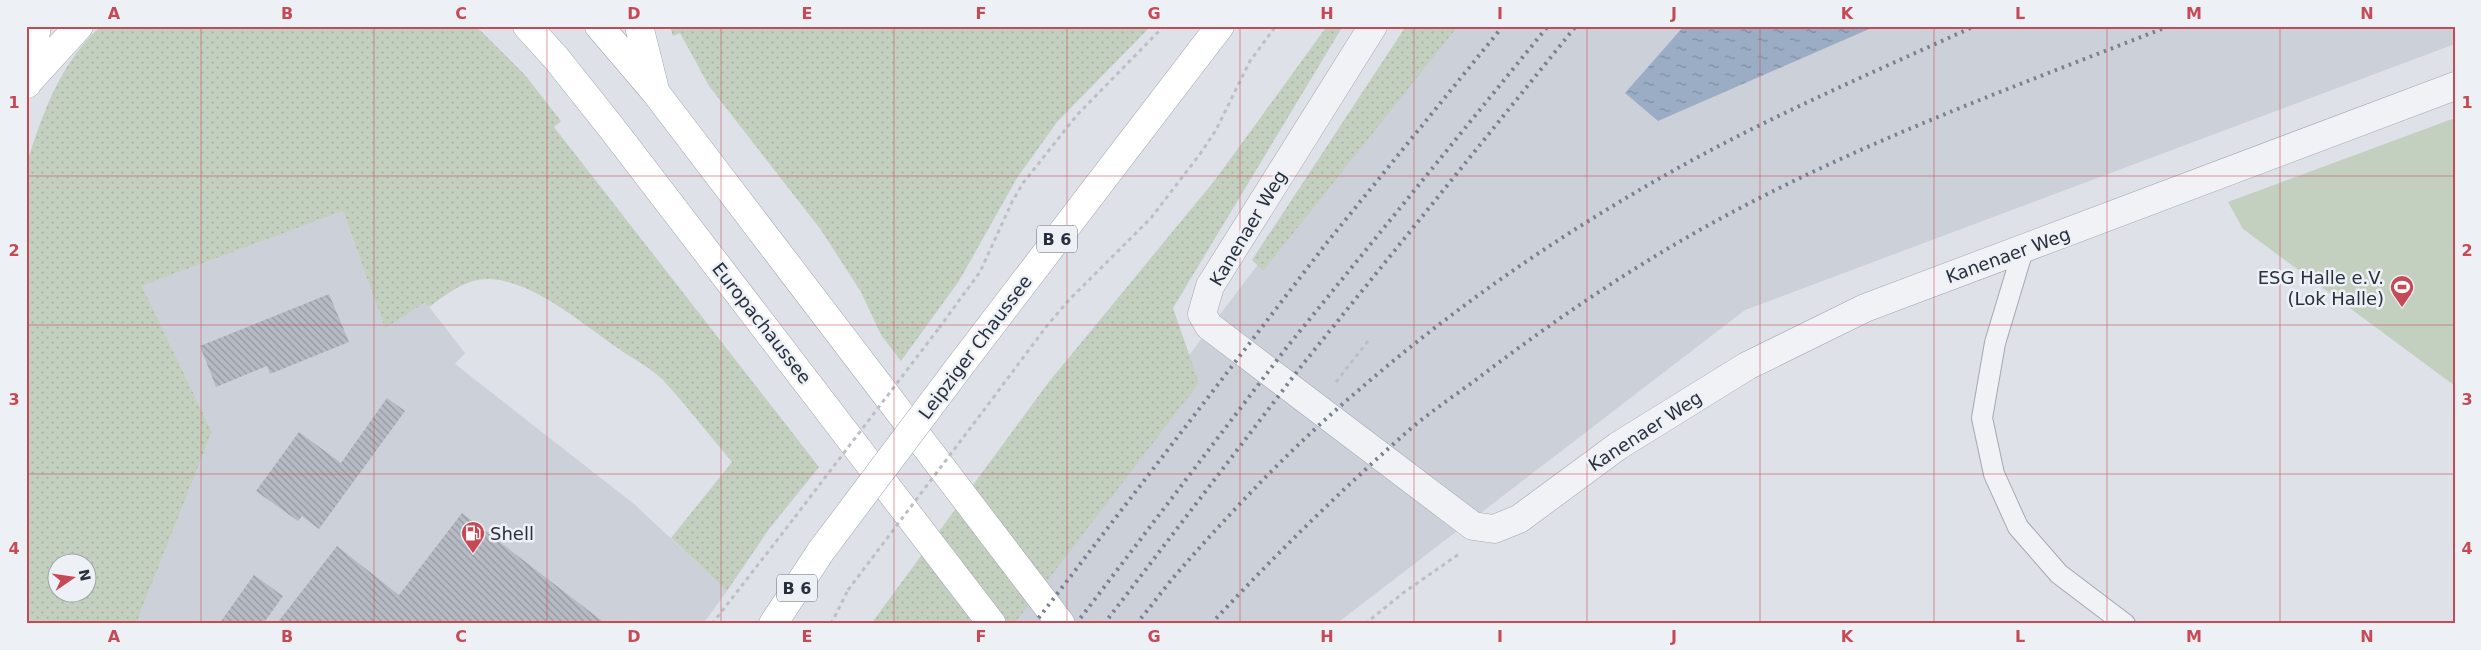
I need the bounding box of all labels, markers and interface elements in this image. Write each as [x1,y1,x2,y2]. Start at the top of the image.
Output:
text: A [108,4,121,23]
text: B [281,4,293,23]
text: C [455,4,467,23]
text: D [627,4,641,23]
text: E [802,4,812,23]
text: F [976,4,986,23]
text: G [1147,4,1161,23]
text: H [1320,4,1334,23]
text: I [1497,4,1503,23]
text: J [1670,4,1677,23]
text: K [1841,4,1854,23]
text: L [2015,4,2025,23]
text: M [2186,4,2202,23]
text: N [2360,4,2374,23]
text: 1 [8,93,20,112]
text: 1 [2461,93,2473,112]
street label: Kanenaer Weg [1205,166,1291,290]
street label: Kanenaer Weg [1943,223,2073,287]
road number: B 6 [1037,225,1077,252]
text: 2 [8,241,20,260]
text: 2 [2461,241,2473,260]
street label: Europachaussee [708,258,816,388]
place label: ESG Halle e.V. (Lok Halle) [2258,267,2384,309]
street label: Leipziger Chaussee [914,271,1036,423]
sports icon: ESG Halle e.V. (Lok Halle) [2389,274,2415,308]
street label: Kanenaer Weg [1584,387,1706,475]
text: 3 [8,390,20,409]
text: 3 [2461,390,2473,409]
fuel station icon: Shell [460,520,486,554]
place label: Shell [490,523,534,544]
text: 4 [8,539,20,558]
text: 4 [2461,539,2473,558]
north arrow [48,552,98,602]
text: N [76,568,94,583]
road number: B 6 [777,574,817,602]
text: A [108,627,121,646]
text: B [281,627,293,646]
text: C [455,627,467,646]
text: D [627,627,641,646]
text: E [802,627,812,646]
text: F [976,627,986,646]
text: G [1147,627,1161,646]
text: H [1320,627,1334,646]
text: I [1497,627,1503,646]
text: J [1670,627,1677,646]
text: K [1841,627,1854,646]
text: L [2015,627,2025,646]
text: M [2186,627,2202,646]
text: N [2360,627,2374,646]

